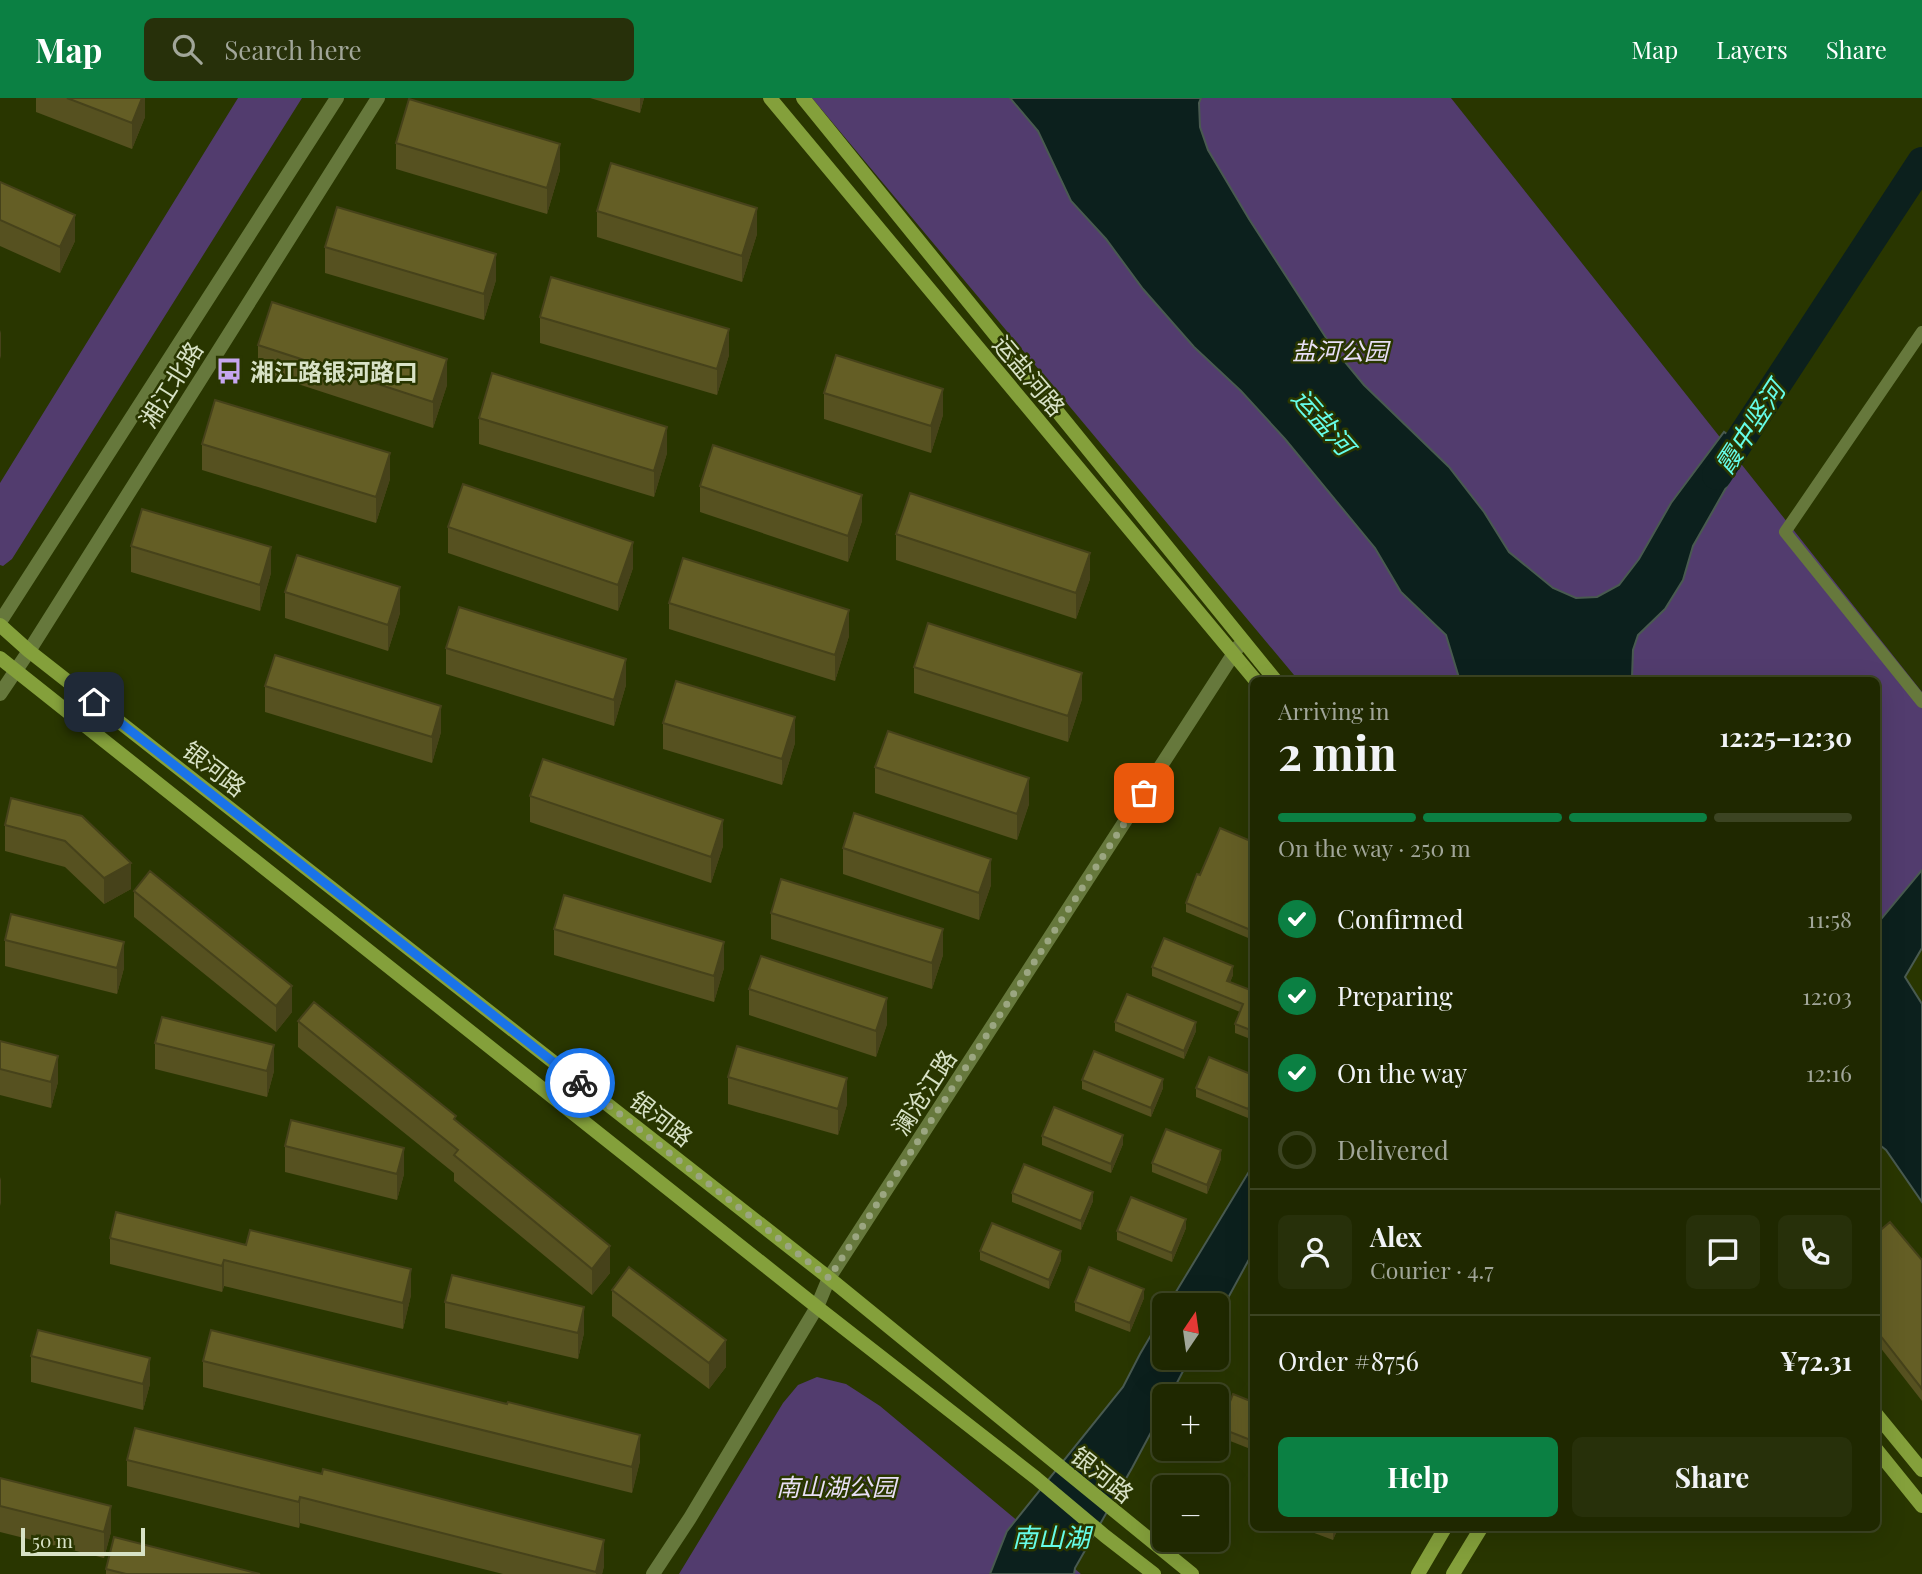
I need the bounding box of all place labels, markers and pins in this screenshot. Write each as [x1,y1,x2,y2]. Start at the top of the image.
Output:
place label: 湘江路银河路口 [250,355,418,387]
bus stop icon: 湘江路银河路口 [214,356,244,386]
pin [64,672,124,732]
pin [1114,763,1174,823]

